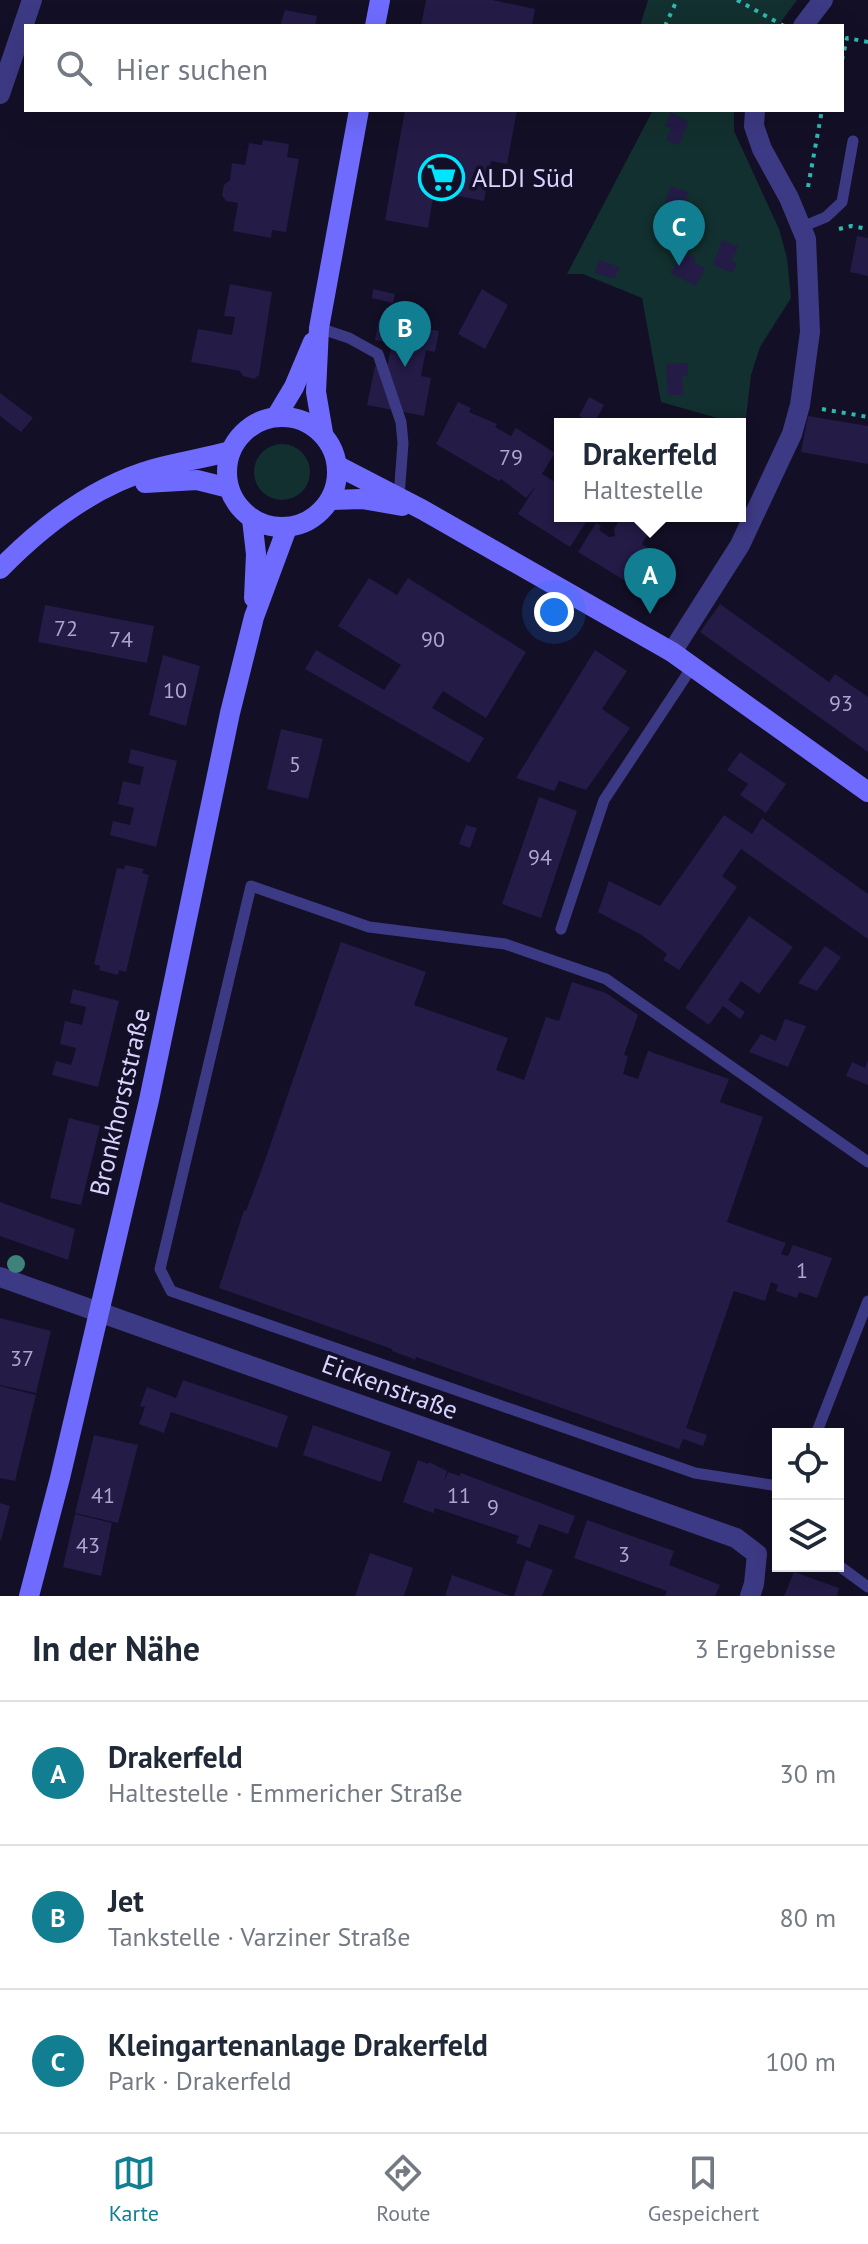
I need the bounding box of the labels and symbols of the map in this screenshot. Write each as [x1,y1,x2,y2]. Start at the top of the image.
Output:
supermarket icon: ALDI Süd [417,154,465,202]
place label: ALDI Süd [472,161,574,194]
pin: C [653,200,705,266]
pin: B [379,301,431,367]
house number: 79 [499,443,523,471]
pin: A [624,548,676,614]
your location [534,592,574,632]
house number: 72 [54,614,78,642]
house number: 74 [109,625,133,653]
house number: 90 [421,625,445,653]
house number: 10 [163,676,187,704]
house number: 93 [829,689,853,717]
house number: 5 [289,750,301,778]
house number: 94 [528,843,552,871]
street label: Bronkhorststraße [82,1005,157,1199]
house number: 1 [796,1256,808,1284]
house number: 37 [10,1344,34,1372]
street label: Eickenstraße [318,1347,463,1426]
house number: 41 [91,1481,115,1509]
house number: 11 [447,1481,471,1509]
house number: 9 [487,1493,499,1521]
house number: 43 [76,1531,100,1559]
house number: 3 [618,1540,630,1568]

